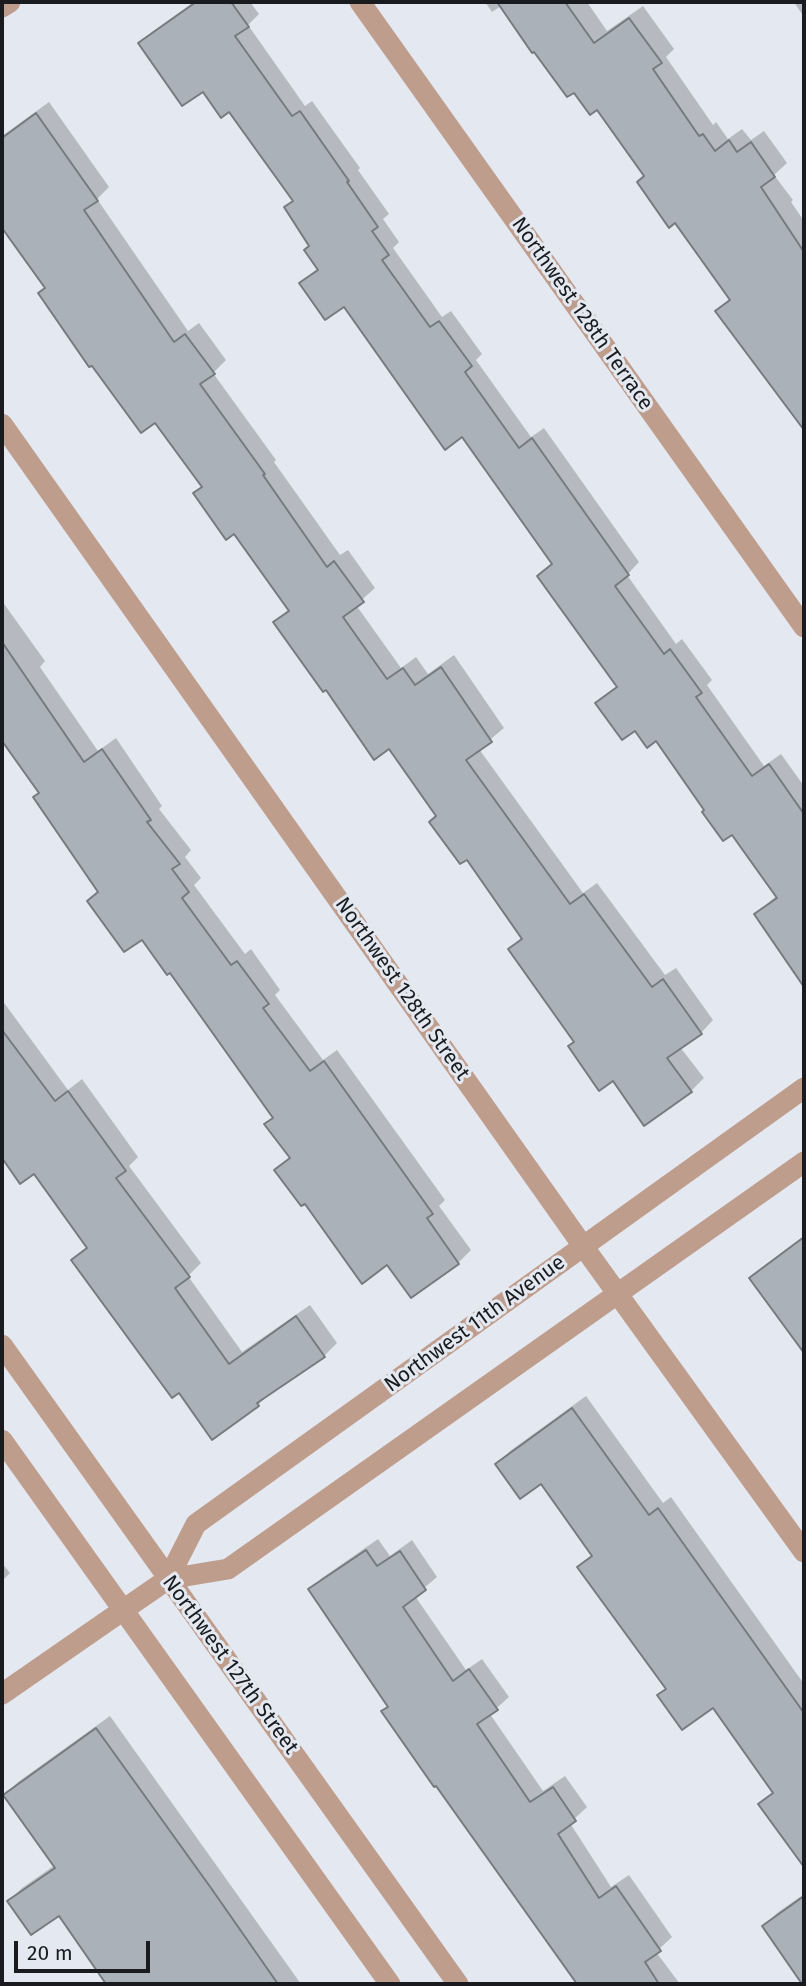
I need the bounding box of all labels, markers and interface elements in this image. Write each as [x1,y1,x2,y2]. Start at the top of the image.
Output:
street label: Northwest 128th Terrace [506,213,658,415]
street label: Northwest 128th Street [329,893,475,1085]
street label: Northwest 11th Avenue [380,1250,570,1398]
street label: Northwest 127th Street [157,1571,303,1759]
scale bar [18,1926,154,1970]
text: 20 m [27,1940,73,1966]

